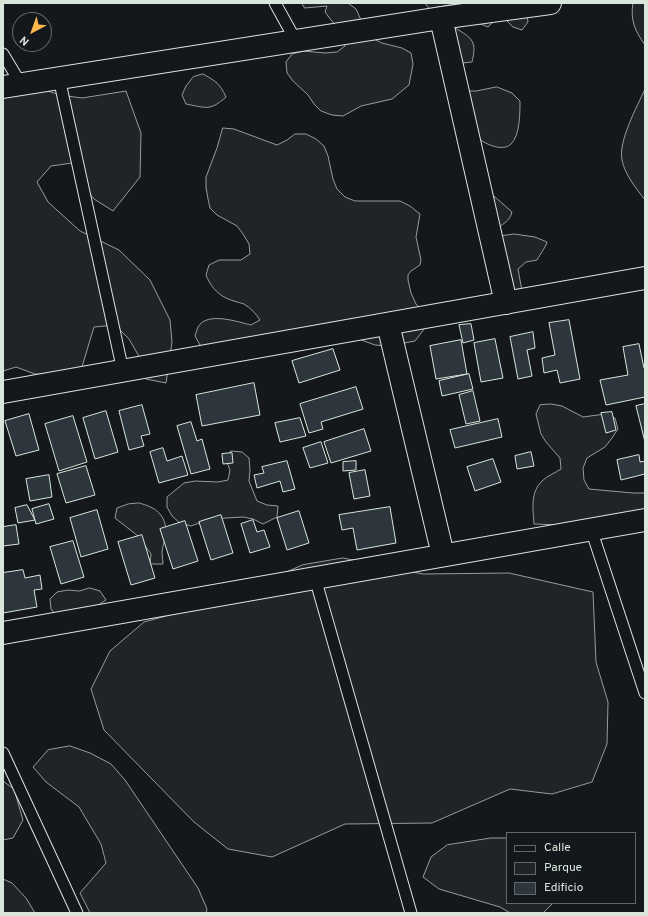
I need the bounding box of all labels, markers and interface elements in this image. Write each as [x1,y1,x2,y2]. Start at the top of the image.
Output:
north arrow [12,12,52,52]
text: N [17,32,32,48]
legend [506,832,636,904]
text: Calle [544,840,571,856]
text: Parque [544,860,582,876]
text: Edificio [544,880,583,896]

